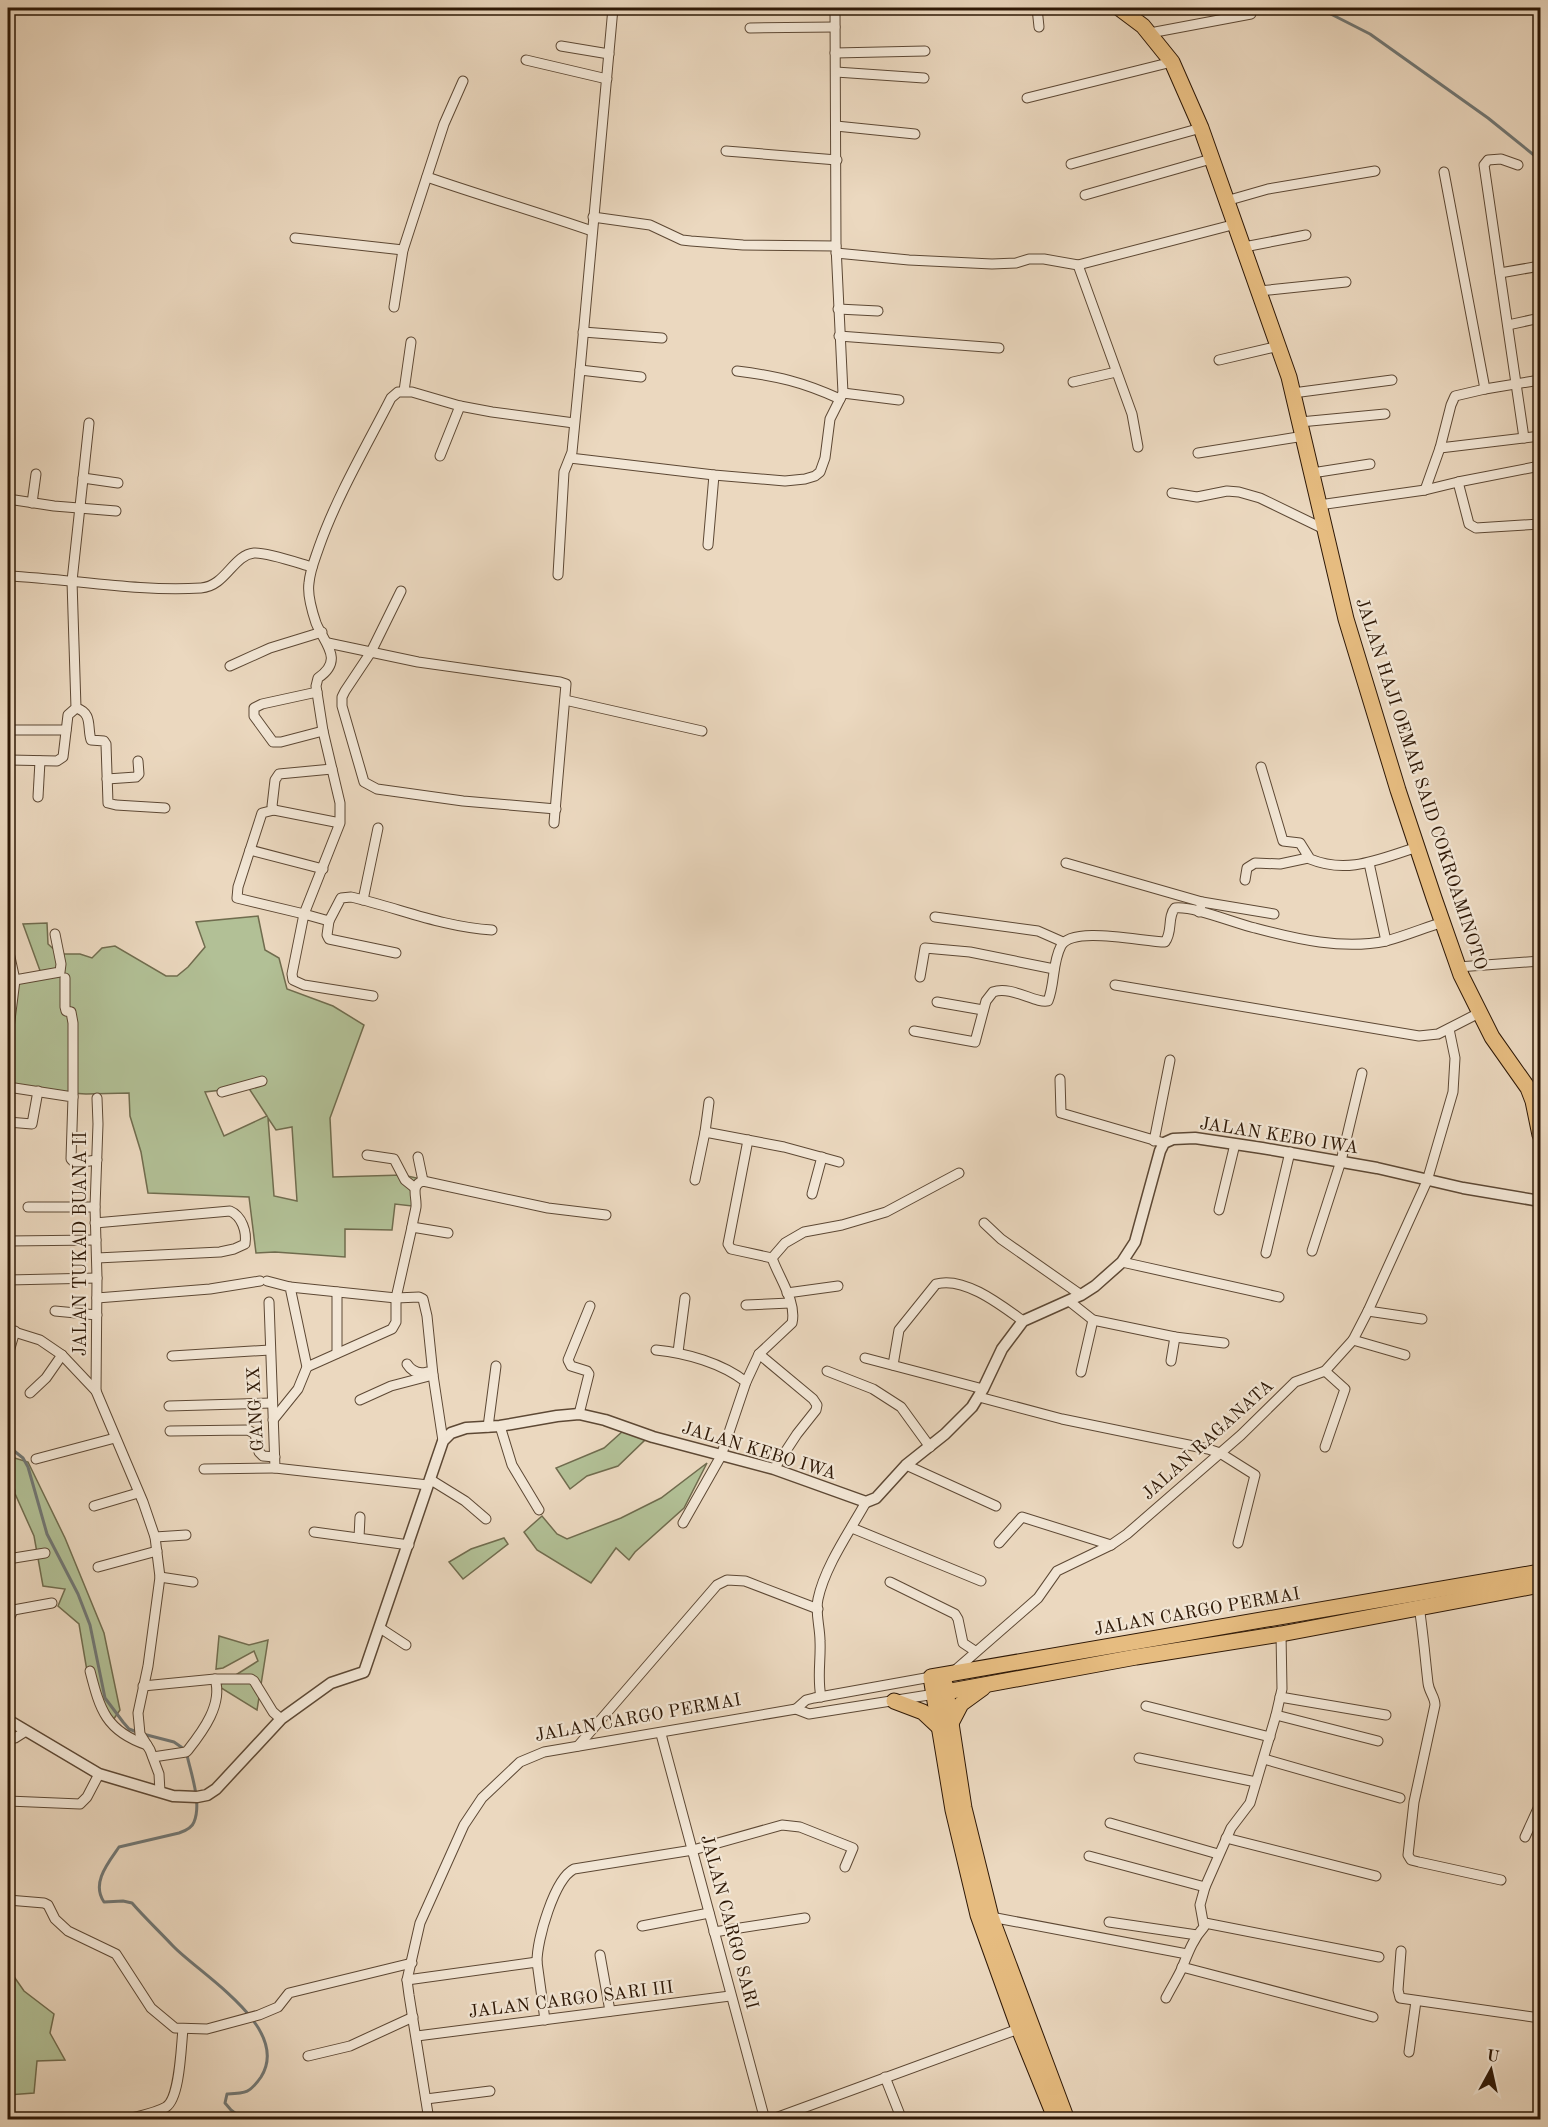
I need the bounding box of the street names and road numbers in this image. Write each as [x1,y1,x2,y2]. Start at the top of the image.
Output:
street label: JALAN HAJI OEMAR SAID COKROAMINOTO [1352,596,1490,972]
street label: JALAN KEBO IWA [1198,1115,1360,1157]
street label: JALAN TUKAD BUANA II [72,1132,90,1356]
street label: GANG XX [245,1366,267,1452]
street label: JALAN RAGANATA [1139,1376,1277,1503]
street label: JALAN KEBO IWA [680,1419,839,1483]
street label: JALAN CARGO PERMAI [1093,1585,1301,1639]
street label: JALAN CARGO PERMAI [534,1691,742,1745]
street label: JALAN CARGO SARI [697,1833,761,2011]
street label: JALAN CARGO SARI III [468,1979,674,2021]

